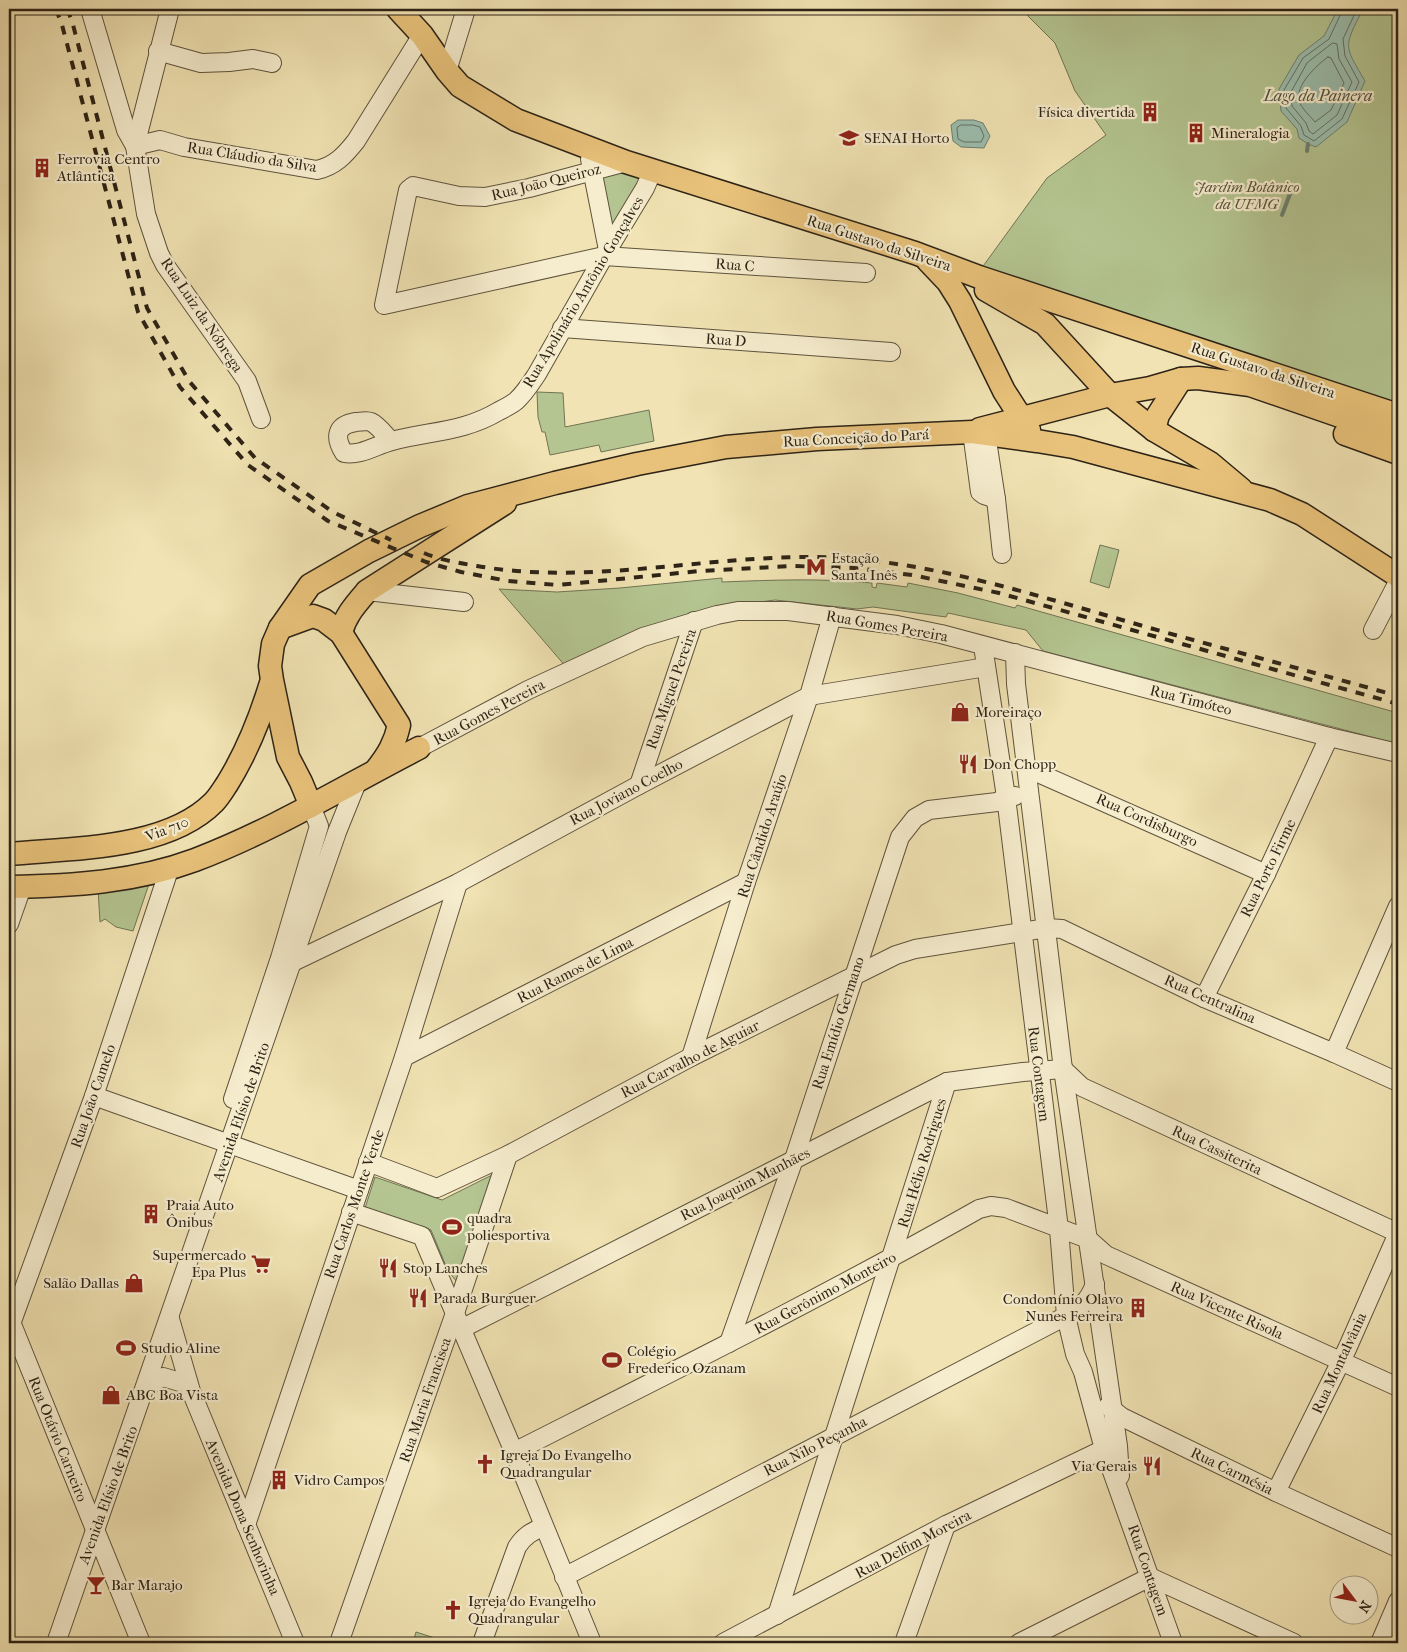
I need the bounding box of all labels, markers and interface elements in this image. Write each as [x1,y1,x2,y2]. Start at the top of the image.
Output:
water label: Lago da Painera [1263,86,1372,105]
building icon: Física divertida [1139,101,1161,123]
place label: Física divertida [1038,103,1136,121]
building icon: Mineralogia [1185,122,1207,144]
place label: Mineralogia [1211,124,1291,142]
school or university icon: SENAI Horto [838,127,860,149]
place label: SENAI Horto [864,129,950,147]
street label: Rua Cláudio da Silva [186,138,319,176]
place label: Ferrovia Centro Atlântica [56,150,160,185]
building icon: Ferrovia Centro Atlântica [31,157,53,179]
street label: Rua João Queiroz [489,160,603,204]
park label: Jardim Botânico da UFMG [1194,178,1300,213]
street label: Rua Apolinário Antônio Gonçalves [519,193,648,391]
street label: Rua Gustavo da Silveira [805,211,954,275]
street label: Rua Luiz da Nóbrega [157,254,248,377]
street label: Rua C [715,255,755,275]
street label: Rua D [705,330,747,350]
street label: Rua Gustavo da Silveira [1189,338,1338,402]
street label: Rua Conceição do Pará [782,425,931,451]
place label: Estação Santa Inês [831,549,898,584]
metro station icon: Estação Santa Inês [805,556,827,578]
street label: Rua Gomes Pereira [825,606,950,646]
street label: Rua Miguel Pereira [642,625,700,752]
street label: Rua Gomes Pereira [430,675,549,749]
street label: Rua Timóteo [1148,681,1234,719]
shop icon: Moreiraço [949,701,971,723]
place label: Moreiraço [975,703,1042,721]
restaurant icon: Don Chopp [957,753,979,775]
street label: Rua Joviano Coelho [566,754,686,829]
place label: Don Chopp [983,755,1056,773]
street label: Rua Cândido Araújo [733,771,791,900]
street label: Rua Cordisburgo [1093,790,1201,851]
street label: Via 710 [142,813,191,846]
street label: Rua Porto Firme [1236,816,1300,920]
street label: Rua Ramos de Lima [514,932,637,1007]
street label: Rua Emídio Germano [808,954,868,1092]
street label: Rua Centralina [1161,971,1260,1028]
street label: Rua Carvalho de Aguiar [618,1016,763,1102]
street label: Rua Contagem [1024,1025,1054,1123]
street label: Avenida Elísio de Brito [208,1040,273,1185]
street label: Rua João Camelo [67,1041,119,1150]
street label: Rua Hélio Rodrigues [894,1096,950,1230]
street label: Rua Cassiterita [1169,1121,1266,1179]
street label: Rua Carlos Monte Verde [320,1126,388,1281]
street label: Rua Joaquim Manhães [677,1143,813,1225]
place label: Praia Auto Ônibus [166,1196,234,1231]
building icon: Praia Auto Ônibus [140,1203,162,1225]
place label: quadra poliesportiva [466,1209,551,1244]
sports icon: quadra poliesportiva [441,1216,463,1238]
place label: Supermercado Epa Plus [152,1246,246,1281]
street label: Rua Gerônimo Monteiro [751,1248,899,1338]
supermarket icon: Supermercado Epa Plus [250,1253,272,1275]
restaurant icon: Stop Lanches [377,1257,399,1279]
place label: Stop Lanches [403,1259,488,1277]
shop icon: Salão Dallas [123,1272,145,1294]
place label: Salão Dallas [43,1274,119,1292]
street label: Rua Vicente Risola [1168,1277,1287,1343]
restaurant icon: Parada Burguer [407,1287,429,1309]
place label: Parada Burguer [433,1289,536,1307]
place label: Condomínio Olavo Nunes Ferreira [1003,1290,1124,1325]
building icon: Condomínio Olavo Nunes Ferreira [1127,1297,1149,1319]
street label: Rua Montalvânia [1308,1309,1371,1416]
street label: Rua Maria Francisca [395,1334,455,1465]
sports icon: Studio Aline [115,1337,137,1359]
place label: Studio Aline [141,1339,221,1357]
place label: Colégio Frederico Ozanam [627,1342,747,1377]
sports icon: Colégio Frederico Ozanam [601,1349,623,1371]
street label: Rua Otávio Carneiro [25,1374,92,1505]
shop icon: ABC Boa Vista [100,1384,122,1406]
place label: ABC Boa Vista [125,1386,219,1404]
street label: Rua Nilo Peçanha [760,1412,871,1480]
street label: Avenida Elísio de Brito [74,1423,142,1568]
street label: Avenida Dona Senhorinha [202,1435,284,1599]
street label: Rua Carmésia [1188,1443,1277,1499]
place label: Igreja Do Evangelho Quadrangular [500,1446,632,1481]
church icon: Igreja Do Evangelho Quadrangular [474,1453,496,1475]
restaurant icon: Via Gerais [1141,1455,1163,1477]
place label: Via Gerais [1070,1457,1137,1475]
building icon: Vidro Campos [268,1469,290,1491]
place label: Vidro Campos [293,1471,385,1489]
street label: Rua Delfim Moreira [852,1505,975,1582]
street label: Rua Contagem [1124,1522,1172,1619]
bar icon: Bar Marajo [85,1574,107,1596]
north arrow [1330,1574,1380,1624]
place label: Bar Marajo [111,1576,183,1594]
place label: Igreja do Evangelho Quadrangular [468,1592,596,1627]
text: N [1354,1598,1375,1616]
church icon: Igreja do Evangelho Quadrangular [442,1599,464,1621]

